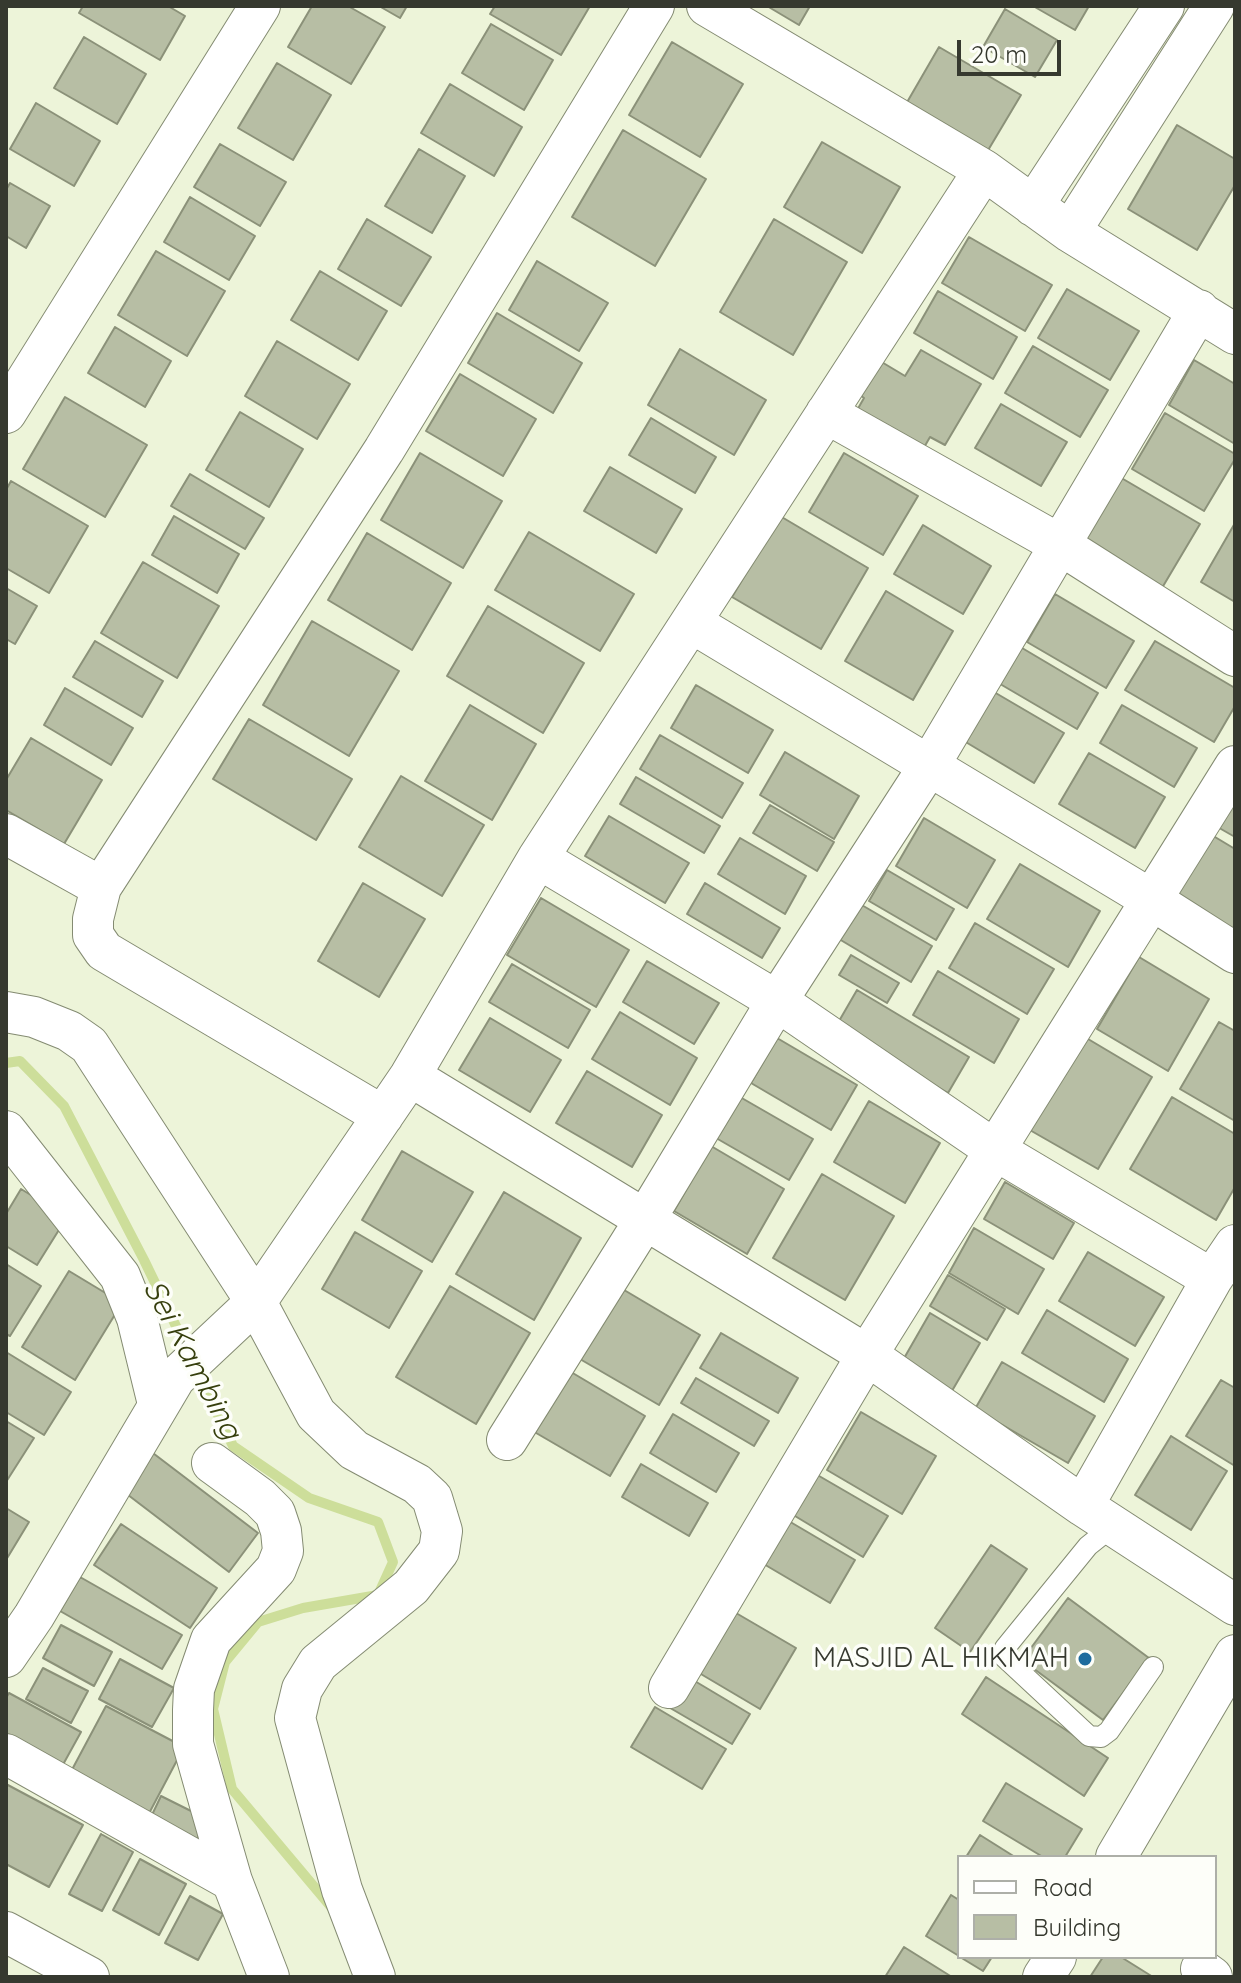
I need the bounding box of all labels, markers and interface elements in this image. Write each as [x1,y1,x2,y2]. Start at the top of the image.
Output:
scale bar [961,24,1065,74]
text: 20 m [971,39,1027,69]
water label: Sei Kambing [135,1274,249,1446]
place label: MASJID AL HIKMAH [813,1642,1069,1676]
marker: MASJID AL HIKMAH [1076,1650,1094,1668]
legend [957,1855,1217,1959]
text: Road [1033,1872,1093,1902]
text: Building [1033,1912,1121,1942]

